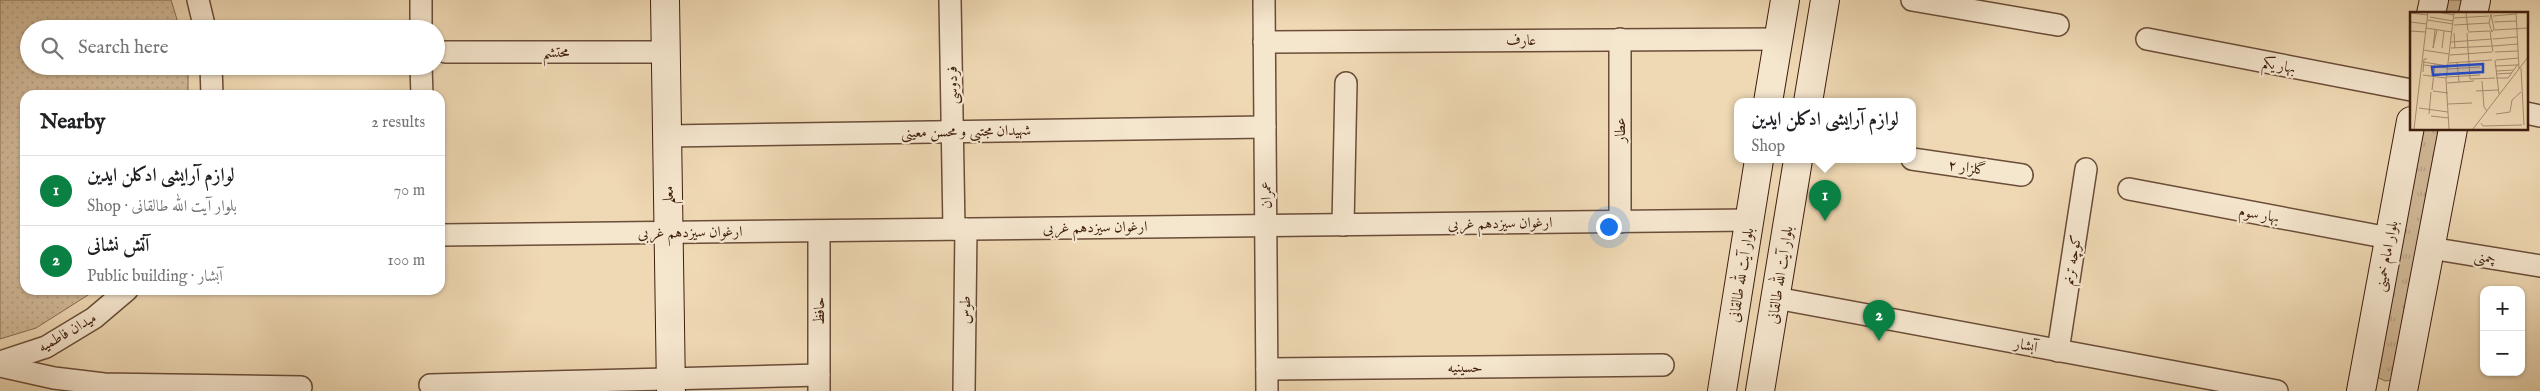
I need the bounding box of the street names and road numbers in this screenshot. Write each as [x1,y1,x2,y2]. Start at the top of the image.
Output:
street label: عارف [1506,31,1536,50]
street label: محتشم [543,43,569,67]
street label: بهار یکم [2260,53,2297,82]
street label: فردوسی [943,66,963,104]
street label: عطار [1611,118,1630,144]
street label: شهیدان مجتبی و محسن معینی [901,121,1031,144]
street label: گلزار ۲ [1947,155,1987,180]
street label: عمران [1257,181,1276,209]
street label: معلم [659,185,683,204]
street label: بهار سوم [2236,202,2281,230]
street label: ارغوان سیزدهم غربی [1448,213,1553,238]
street label: ارغوان سیزدهم غربی [1043,217,1148,242]
street label: بلوار امام خمینی [2370,219,2406,294]
street label: ارغوان سیزدهم غربی [638,222,743,247]
street label: بلوار آیت الله طالقانی [1760,224,1798,325]
street label: بلوار آیت لله طالقانی [1722,226,1758,324]
street label: کوچه ترنم [2059,233,2089,287]
street label: چمنی [2472,246,2497,270]
street label: طوس [956,296,975,324]
street label: حافظ [810,297,829,325]
street label: میدان فاطمیه [35,308,100,357]
street label: آبشار [2011,334,2041,357]
street label: حسینیه [1447,358,1483,377]

